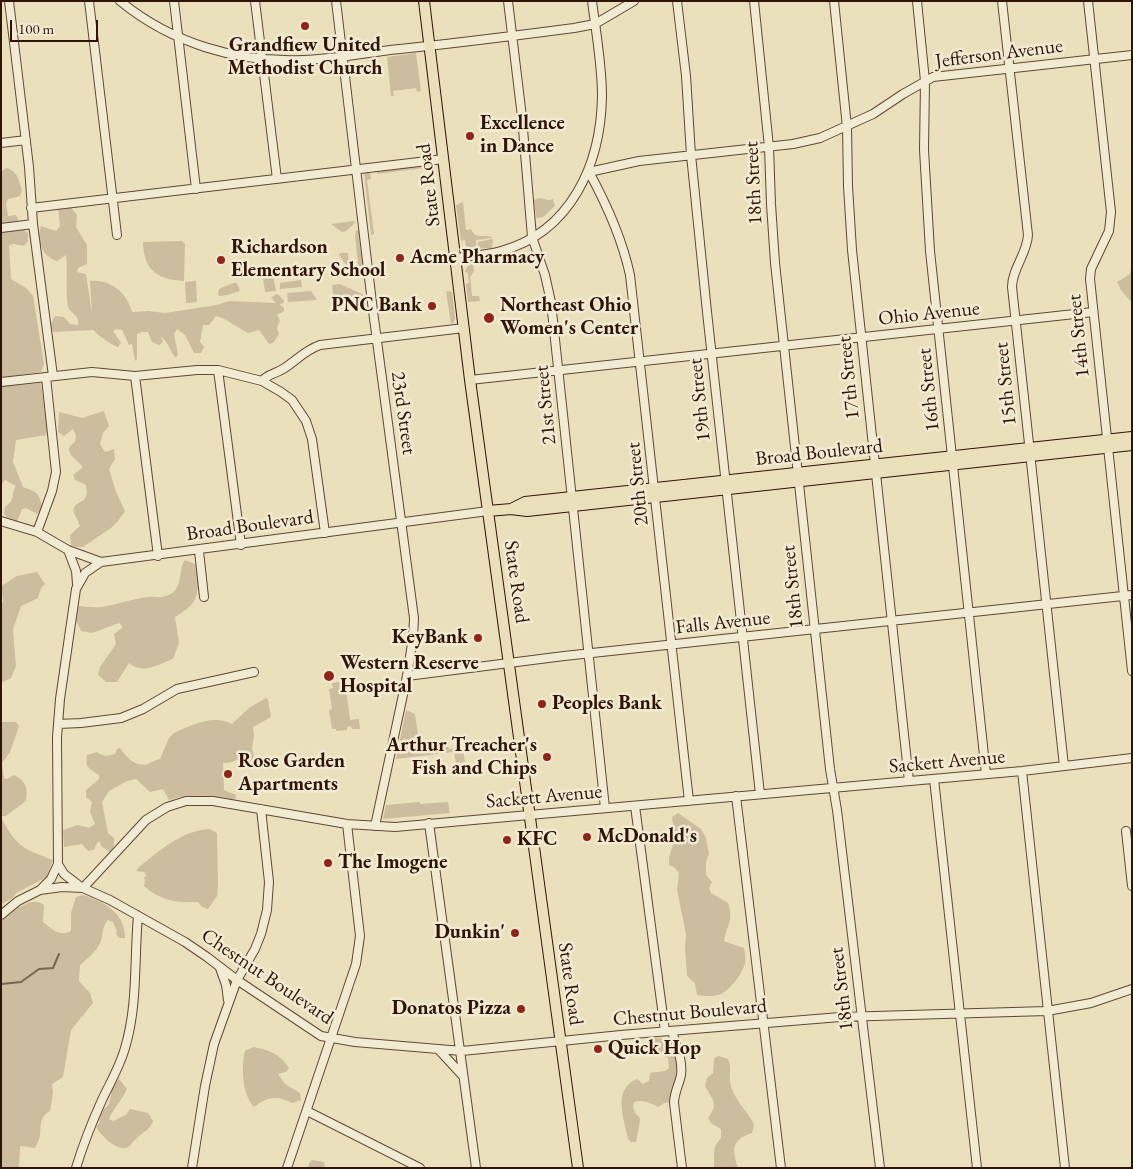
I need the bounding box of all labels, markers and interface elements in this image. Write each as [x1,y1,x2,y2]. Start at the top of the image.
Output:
scale bar [12,10,100,42]
text: 100 m [18,19,54,38]
marker: Grandfiew United Methodist Church [299,20,311,32]
place label: Grandfiew United Methodist Church [227,34,383,81]
street label: Jefferson Avenue [934,34,1064,74]
place label: Excellence in Dance [480,112,565,159]
marker: Excellence in Dance [464,130,476,142]
street label: 18th Street [740,141,768,225]
street label: State Road [412,142,446,228]
place label: Richardson Elementary School [231,236,385,283]
place label: Acme Pharmacy [410,246,544,270]
marker: Acme Pharmacy [394,252,406,264]
marker: Richardson Elementary School [215,254,227,266]
street label: 14th Street [1063,293,1095,379]
place label: PNC Bank [331,294,422,318]
place label: Northeast Ohio Women's Center [500,294,638,341]
street label: Ohio Avenue [877,297,981,331]
marker: PNC Bank [426,300,438,312]
marker: Northeast Ohio Women's Center [482,311,496,325]
street label: 17th Street [833,335,865,421]
street label: 15th Street [990,341,1022,427]
street label: 16th Street [913,347,945,433]
street label: 19th Street [684,357,716,443]
street label: 21st Street [530,364,562,446]
street label: 23rd Street [385,370,421,456]
street label: Broad Boulevard [754,434,884,472]
street label: 20th Street [622,441,654,527]
street label: Broad Boulevard [185,505,315,547]
street label: State Road [498,539,534,625]
street label: 18th Street [777,544,809,630]
street label: Falls Avenue [674,606,772,640]
place label: KeyBank [392,626,468,650]
marker: KeyBank [472,632,484,644]
place label: Western Reserve Hospital [340,652,479,699]
marker: Western Reserve Hospital [322,669,336,683]
place label: Peoples Bank [552,692,662,716]
marker: Peoples Bank [536,698,548,710]
place label: Arthur Treacher's Fish and Chips [386,734,537,781]
street label: Sackett Avenue [888,745,1006,779]
place label: Rose Garden Apartments [238,750,345,797]
marker: Arthur Treacher's Fish and Chips [541,751,553,763]
marker: Rose Garden Apartments [222,768,234,780]
street label: Sackett Avenue [485,780,603,814]
place label: McDonald's [597,825,697,849]
place label: KFC [517,828,557,852]
marker: McDonald's [581,831,593,843]
marker: KFC [501,834,513,846]
place label: The Imogene [338,851,447,875]
marker: The Imogene [322,857,334,869]
place label: Dunkin' [434,921,505,945]
street label: Chestnut Boulevard [196,924,338,1030]
marker: Dunkin' [509,927,521,939]
street label: State Road [552,941,588,1027]
street label: 18th Street [825,946,859,1032]
street label: Chestnut Boulevard [612,994,768,1032]
place label: Donatos Pizza [392,997,511,1021]
marker: Donatos Pizza [515,1003,527,1015]
place label: Quick Hop [608,1037,701,1061]
marker: Quick Hop [592,1043,604,1055]

